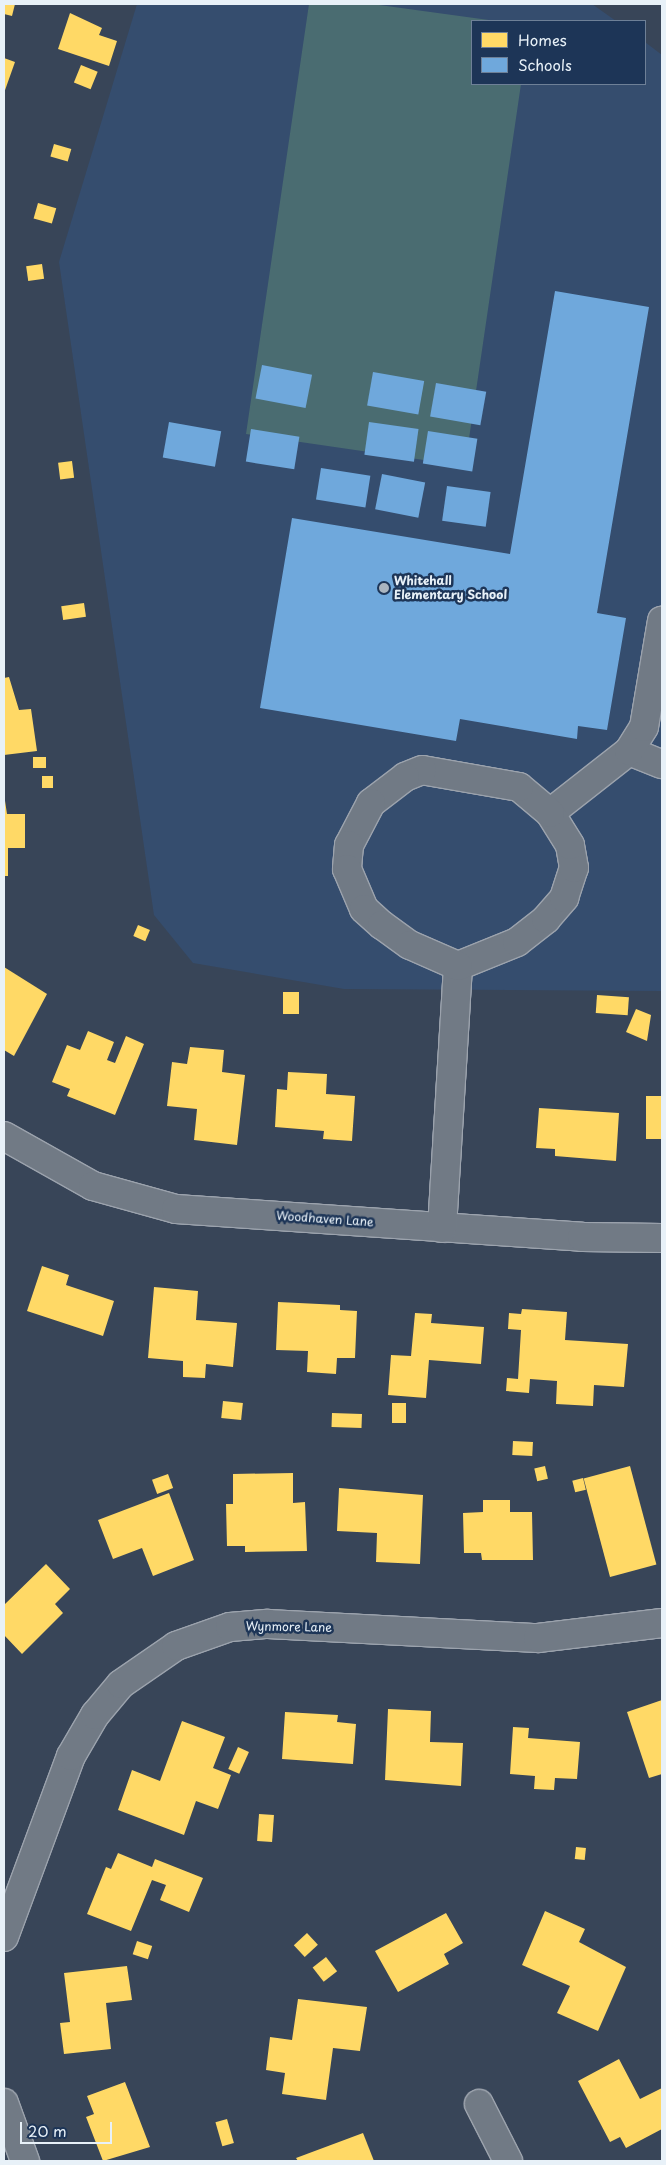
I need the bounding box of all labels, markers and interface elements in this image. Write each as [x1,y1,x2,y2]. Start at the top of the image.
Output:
legend [471,20,646,85]
text: Homes [518,28,567,51]
text: Schools [518,53,572,76]
place label: Whitehall Elementary School [394,574,507,602]
marker: Whitehall Elementary School [378,582,390,594]
street label: Woodhaven Lane [275,1208,375,1230]
street label: Wynmore Lane [246,1619,332,1635]
scale bar [22,2112,115,2144]
text: 20 m [28,2119,67,2142]

